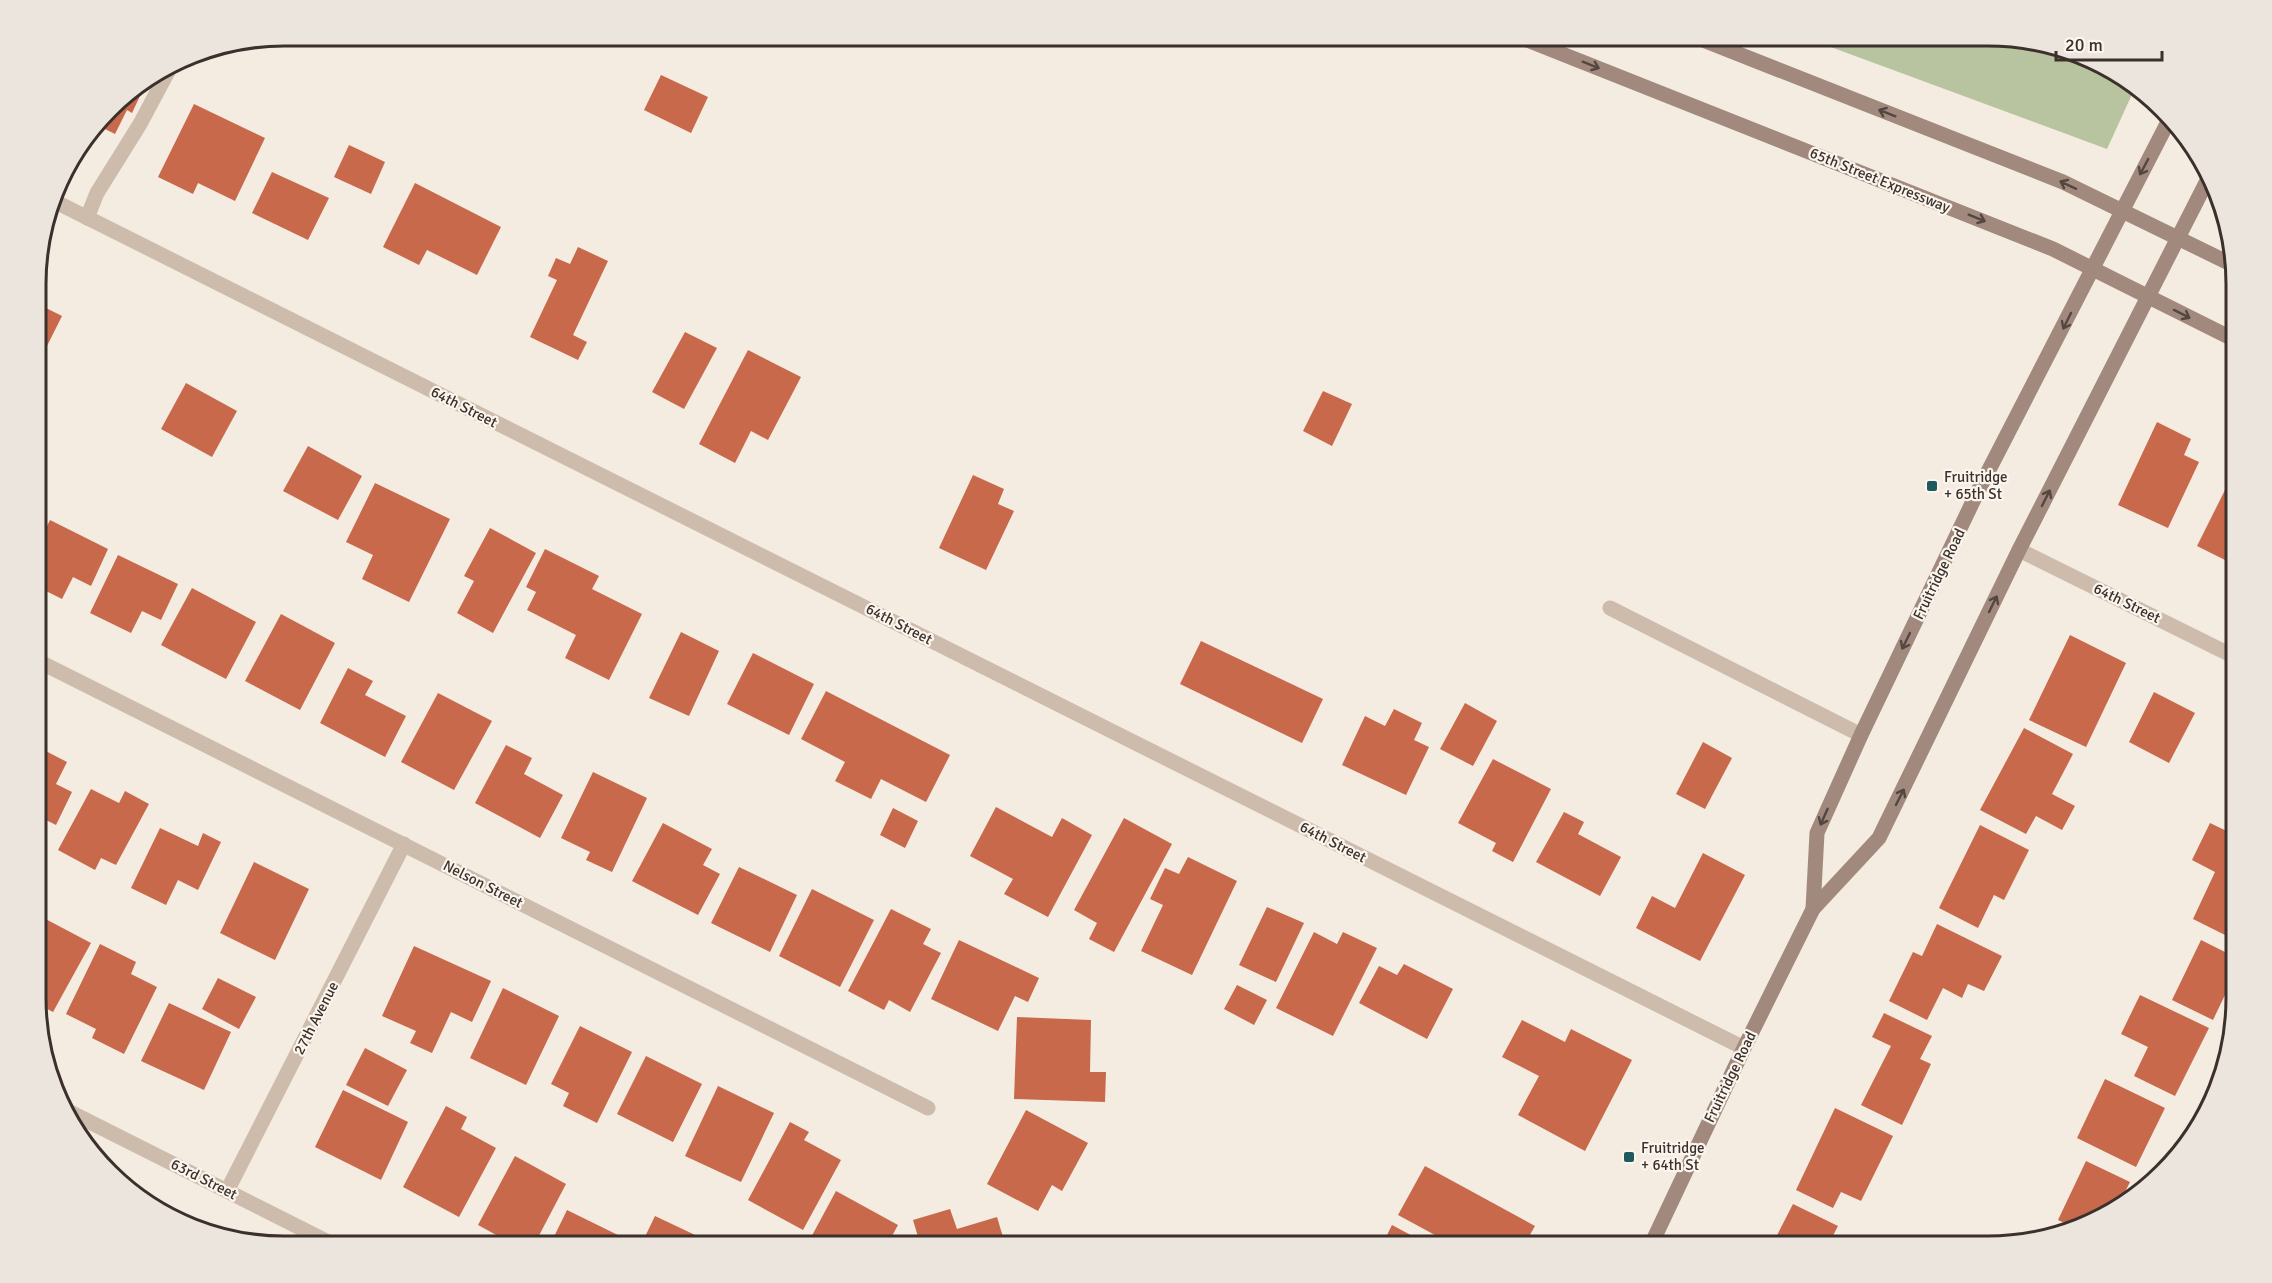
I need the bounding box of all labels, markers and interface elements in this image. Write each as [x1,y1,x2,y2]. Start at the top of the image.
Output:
scale bar [2056,24,2162,62]
text: 20 m [2065,34,2103,56]
one-way arrow [1581,60,1599,71]
one-way arrow [1878,107,1897,118]
street label: 65th Street Expressway [1807,144,1953,216]
one-way arrow [2138,157,2149,175]
one-way arrow [2060,179,2078,191]
one-way arrow [1967,214,1986,225]
one-way arrow [2173,308,2191,320]
one-way arrow [2060,312,2072,330]
street label: 64th Street [428,383,500,431]
place label: Fruitridge + 65th St [1944,468,2008,503]
marker: Fruitridge + 65th St [1925,479,1939,493]
one-way arrow [2040,490,2052,507]
street label: Fruitridge Road [1909,526,1969,622]
street label: 64th Street [2091,579,2163,627]
one-way arrow [1987,596,1999,614]
street label: 64th Street [863,600,935,648]
one-way arrow [1900,631,1912,649]
one-way arrow [1894,789,1906,807]
one-way arrow [1818,808,1829,826]
street label: 64th Street [1297,818,1369,866]
street label: Nelson Street [440,856,526,912]
street label: 27th Avenue [290,978,342,1058]
street label: Fruitridge Road [1700,1029,1760,1125]
place label: Fruitridge + 64th St [1641,1139,1705,1174]
marker: Fruitridge + 64th St [1622,1150,1636,1164]
street label: 63rd Street [168,1155,240,1203]

